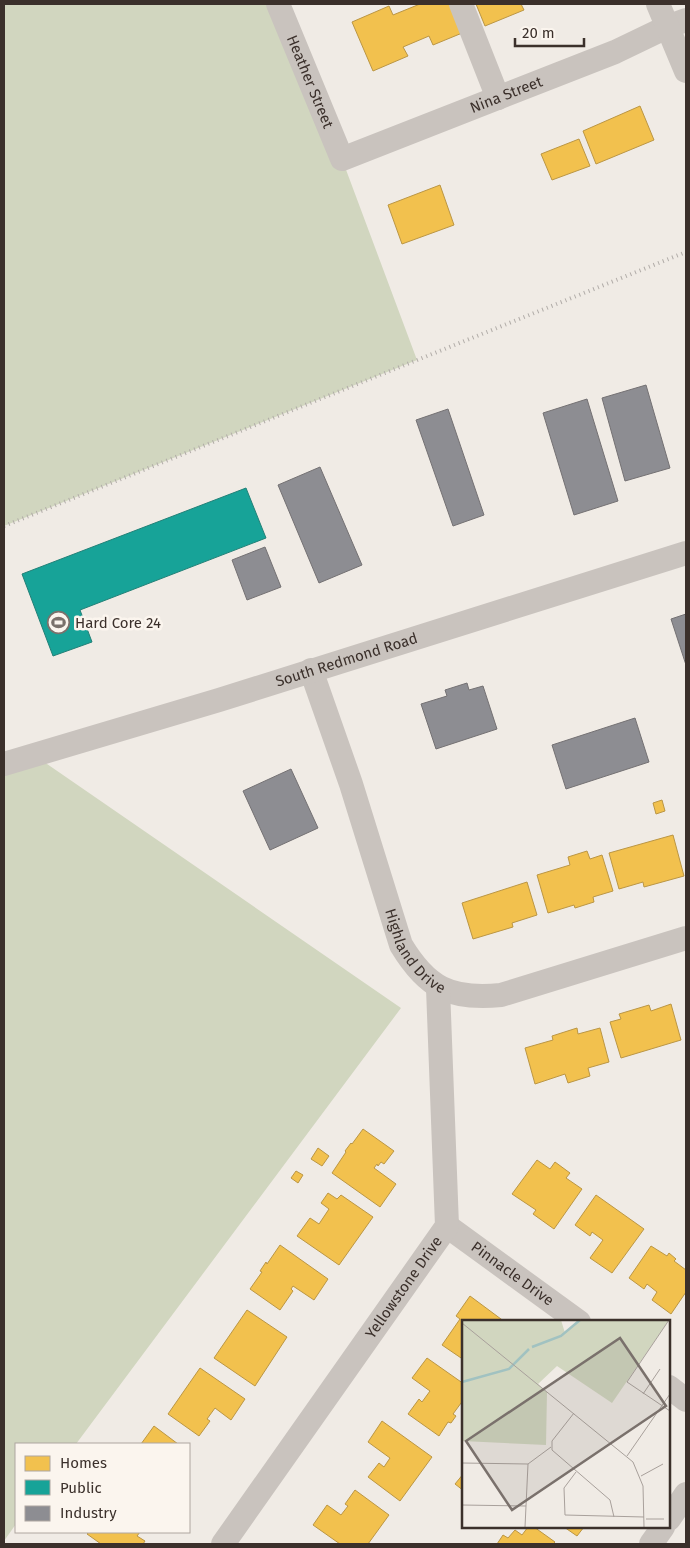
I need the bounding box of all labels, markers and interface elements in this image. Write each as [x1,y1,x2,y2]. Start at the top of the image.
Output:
scale bar [515,15,584,47]
text: 20 m [522,24,555,42]
street label: Heather Street [283,32,338,132]
street label: Nina Street [467,72,545,117]
sports icon: Hard Core 24 [47,611,71,635]
place label: Hard Core 24 [75,614,161,632]
street label: South Redmond Road [273,629,420,691]
street label: Highland Drive [381,906,448,997]
street label: Yellowstone Drive [362,1233,446,1342]
street label: Pinnacle Drive [468,1238,557,1310]
inset map [462,1320,670,1528]
legend [15,1443,190,1533]
text: Homes [60,1454,107,1472]
text: Public [60,1479,102,1497]
text: Industry [60,1504,117,1522]

